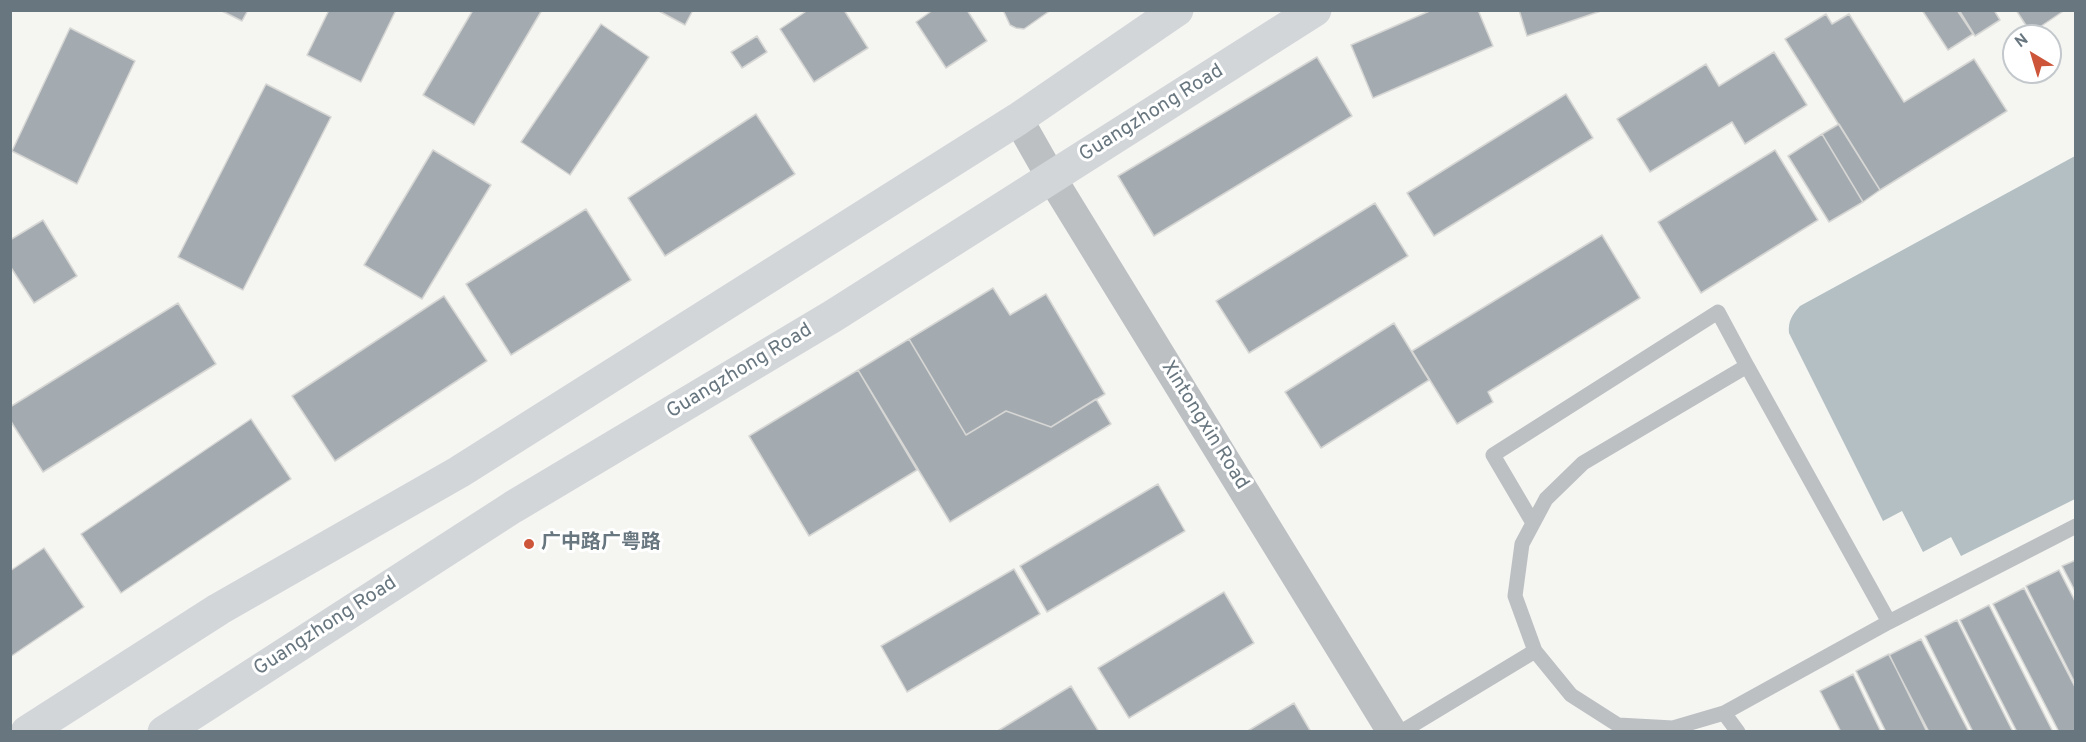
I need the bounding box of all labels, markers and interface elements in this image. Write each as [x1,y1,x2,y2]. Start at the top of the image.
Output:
north arrow [2002,24,2062,84]
text: N [2011,30,2033,53]
street label: Guangzhong Road [1076,60,1228,168]
street label: Guangzhong Road [663,319,817,425]
street label: Xintongxin Road [1155,357,1253,495]
place label: 广中路广粤路 [541,532,661,556]
marker: 广中路广粤路 [522,537,536,551]
street label: Guangzhong Road [250,572,402,682]

